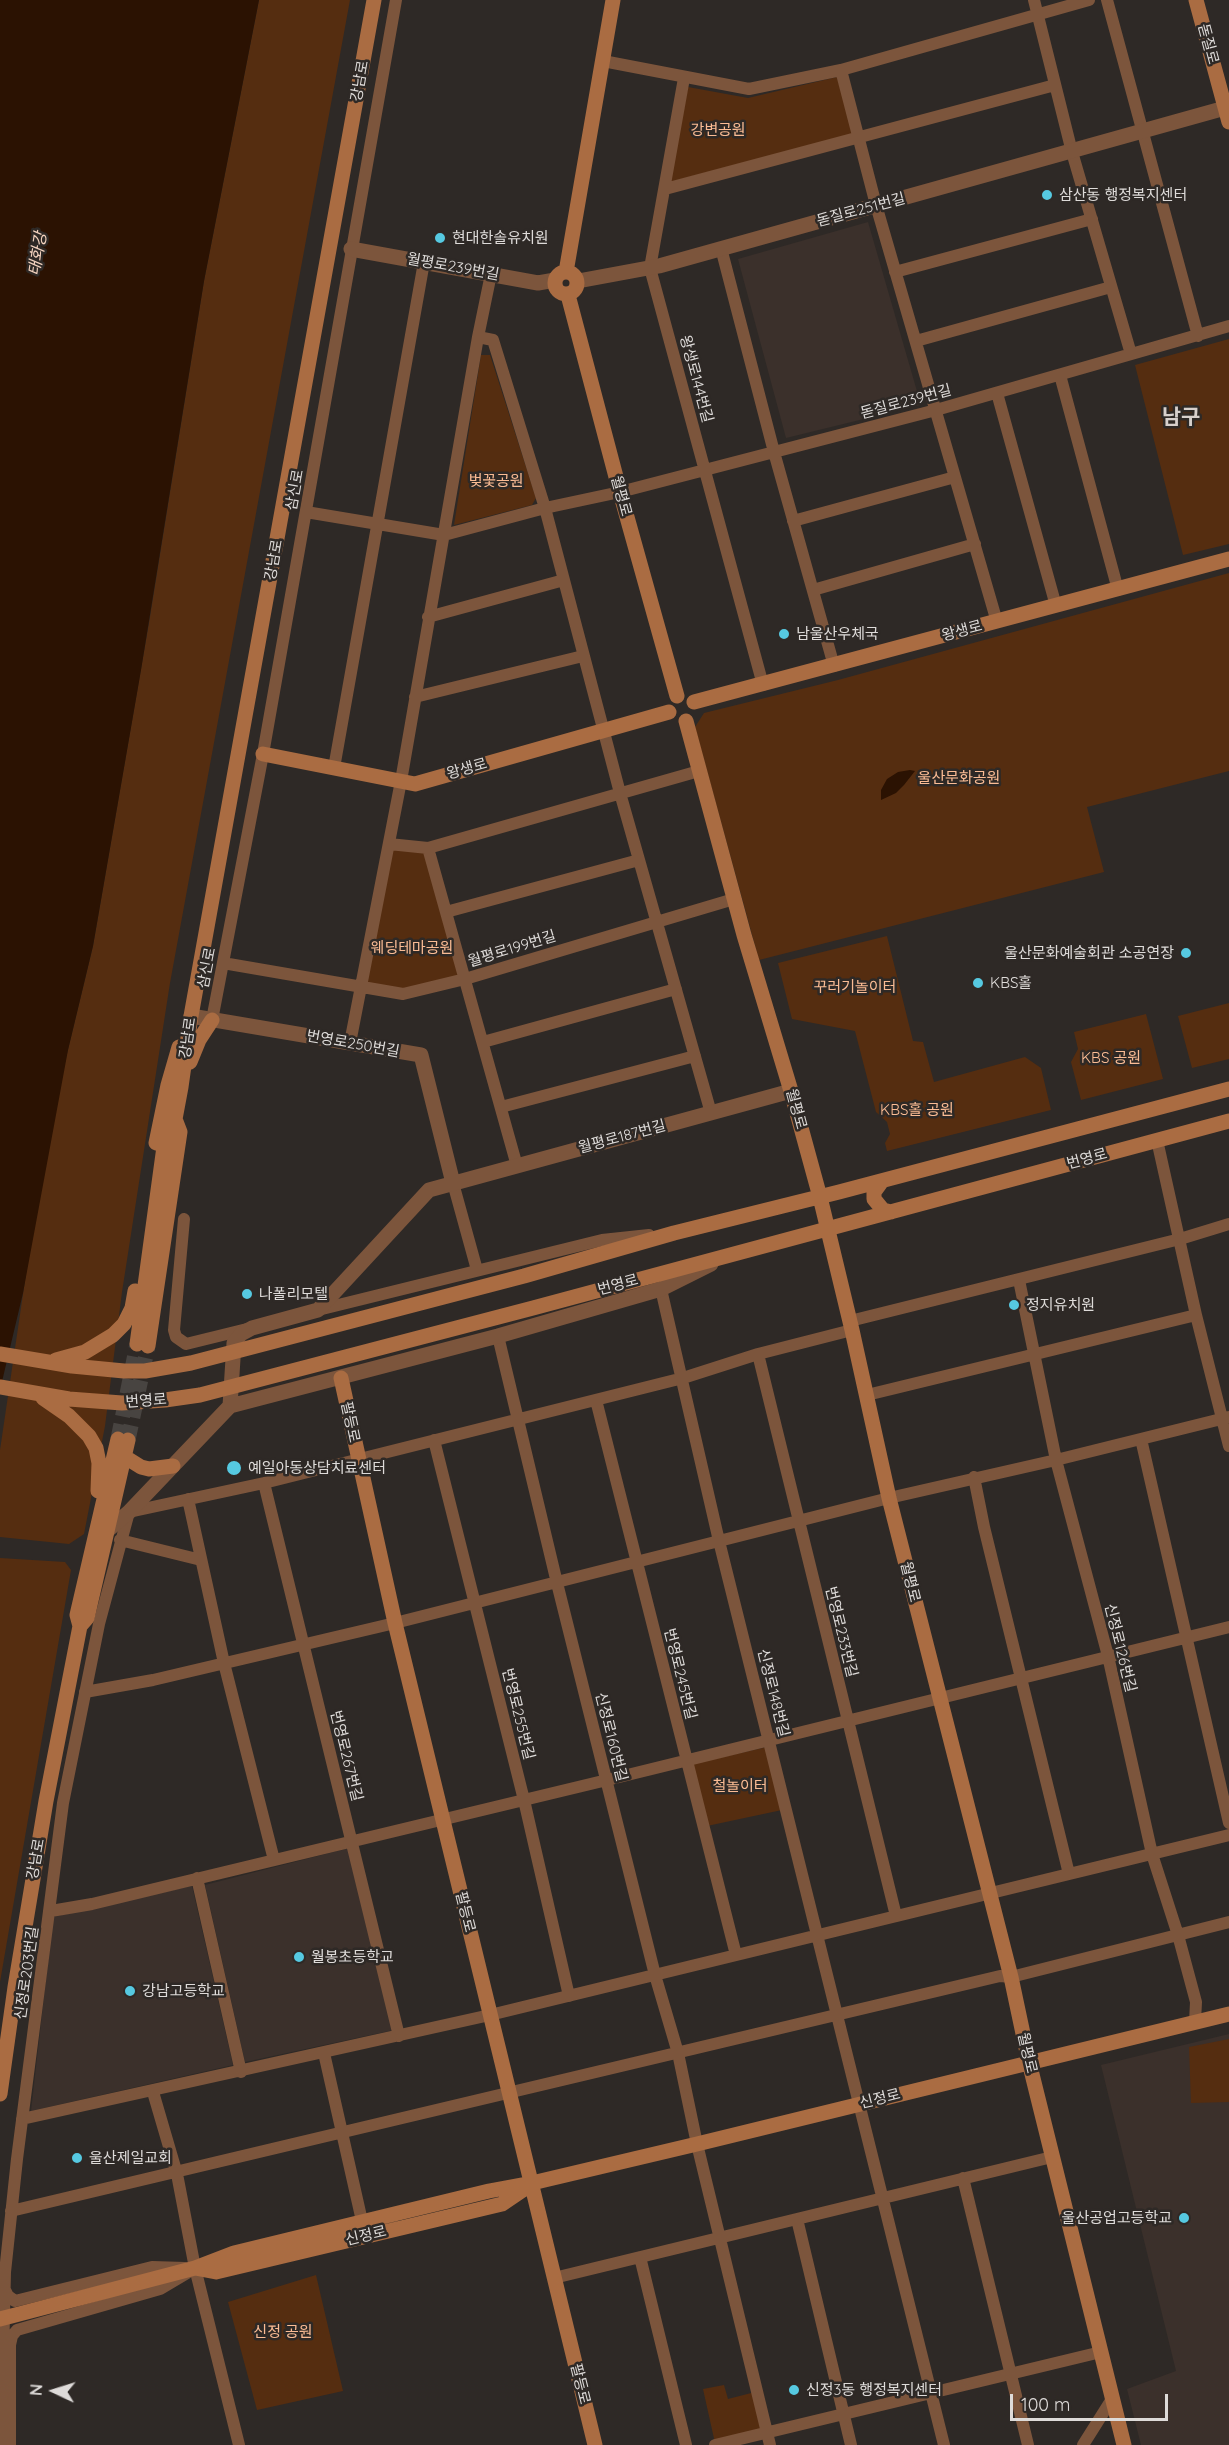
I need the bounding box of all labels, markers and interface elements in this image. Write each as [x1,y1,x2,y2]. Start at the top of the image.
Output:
street label: 돋질로 [1194,22,1222,66]
street label: 강남로 [348,59,372,103]
park label: 강변공원 [690,121,746,139]
place label: 삼산동 행정복지센터 [1059,186,1187,204]
marker: 삼산동 행정복지센터 [1040,188,1054,202]
street label: 돋질로251번길 [815,190,907,230]
place label: 현대한솔유치원 [452,229,549,247]
water label: 태화강 [25,231,51,277]
marker: 현대한솔유치원 [433,231,447,245]
street label: 월평로239번길 [405,250,501,284]
street label: 왕생로144번길 [676,333,716,425]
street label: 돋질로239번길 [858,381,954,423]
district label: 남구 [1162,405,1200,431]
street label: 삼신로 [283,468,307,512]
park label: 벚꽃공원 [468,472,524,490]
street label: 월평로 [607,474,635,518]
street label: 강남로 [262,538,286,582]
street label: 왕생로 [940,617,984,645]
place label: 남울산우체국 [796,625,879,643]
marker: 남울산우체국 [777,627,791,641]
street label: 왕생로 [445,755,489,783]
park label: 울산문화공원 [918,769,1000,787]
street label: 월평로199번길 [466,927,558,971]
park label: 웨딩테마공원 [371,939,453,957]
place label: 울산문화예술회관 소공연장 [1004,944,1174,962]
street label: 삼신로 [194,946,220,990]
marker: 울산문화예술회관 소공연장 [1179,946,1193,960]
place label: KBS홀 [990,974,1032,992]
marker: KBS홀 [971,976,985,990]
park label: 꾸러기놀이터 [814,978,896,996]
street label: 강남로 [176,1016,200,1060]
street label: 번영로250번길 [305,1027,401,1061]
park label: KBS 공원 [1081,1049,1141,1067]
street label: 월평로 [782,1087,810,1131]
park label: KBS홀 공원 [880,1101,954,1119]
street label: 월평로187번길 [576,1117,668,1157]
street label: 번영로 [1065,1145,1109,1173]
street label: 번영로 [596,1271,640,1299]
place label: 나폴리모텔 [259,1285,328,1303]
marker: 나폴리모텔 [240,1287,254,1301]
place label: 정지유치원 [1026,1296,1095,1314]
marker: 정지유치원 [1007,1298,1021,1312]
street label: 번영로 [125,1391,167,1411]
street label: 팔등로 [337,1400,363,1444]
marker: 예일아동상담치료센터 [225,1459,243,1477]
place label: 예일아동상담치료센터 [248,1459,386,1477]
street label: 월평로 [896,1560,924,1604]
street label: 번영로233번길 [821,1585,861,1679]
street label: 신정로126번길 [1100,1602,1140,1694]
street label: 번영로245번길 [660,1627,700,1721]
street label: 신정로148번길 [753,1647,793,1739]
street label: 번영로255번길 [498,1666,538,1762]
street label: 신정로160번길 [591,1690,631,1784]
street label: 번영로267번길 [326,1709,366,1803]
park label: 철놀이터 [712,1777,768,1795]
street label: 강남로 [24,1837,48,1881]
street label: 팔등로 [451,1890,479,1934]
street label: 신정로203번길 [12,1925,42,2021]
place label: 월봉초등학교 [311,1948,394,1966]
marker: 월봉초등학교 [292,1950,306,1964]
place label: 강남고등학교 [142,1982,225,2000]
marker: 강남고등학교 [123,1984,137,1998]
street label: 월평로 [1014,2031,1040,2075]
street label: 신정로 [858,2085,902,2113]
place label: 울산제일교회 [89,2149,172,2167]
marker: 울산제일교회 [70,2151,84,2165]
place label: 울산공업고등학교 [1062,2209,1172,2227]
marker: 울산공업고등학교 [1177,2211,1191,2225]
street label: 신정로 [344,2223,388,2249]
park label: 신정 공원 [253,2323,313,2341]
north arrow [24,2361,84,2421]
street label: 팔등로 [566,2362,594,2406]
place label: 신정3동 행정복지센터 [806,2381,942,2399]
scale bar [1013,2382,1170,2420]
text: N [26,2383,46,2396]
marker: 신정3동 행정복지센터 [787,2383,801,2397]
text: 100 m [1021,2393,1070,2416]

